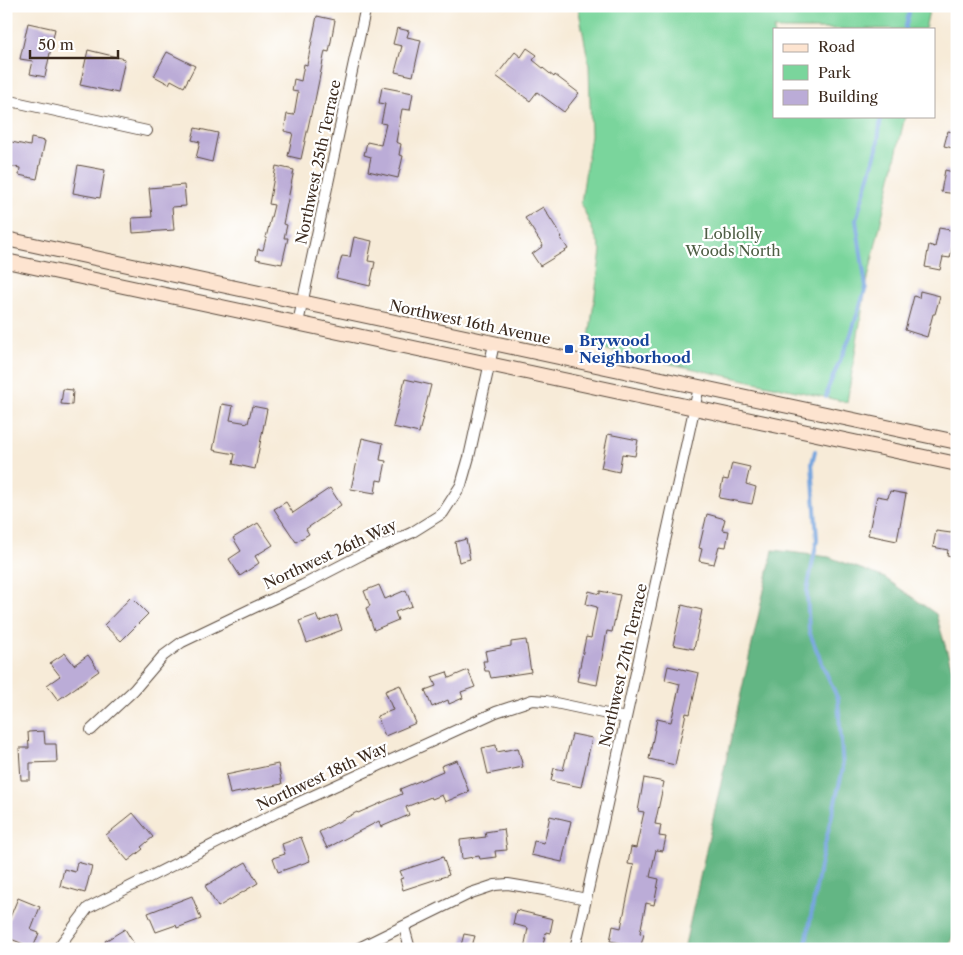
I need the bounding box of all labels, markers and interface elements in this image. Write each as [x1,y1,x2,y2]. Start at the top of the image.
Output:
scale bar [30,28,118,60]
legend [773,28,936,118]
text: 50 m [38,35,74,54]
text: Road [818,37,855,56]
text: Park [818,63,852,82]
street label: Northwest 25th Terrace [291,78,345,246]
text: Building [818,87,878,106]
park label: Loblolly Woods North [684,224,781,260]
street label: Northwest 16th Avenue [388,296,552,348]
place label: Brywood Neighborhood [579,331,691,367]
marker: Brywood Neighborhood [563,343,575,355]
street label: Northwest 26th Way [261,515,400,593]
street label: Northwest 27th Terrace [595,581,651,749]
street label: Northwest 18th Way [254,737,391,815]

